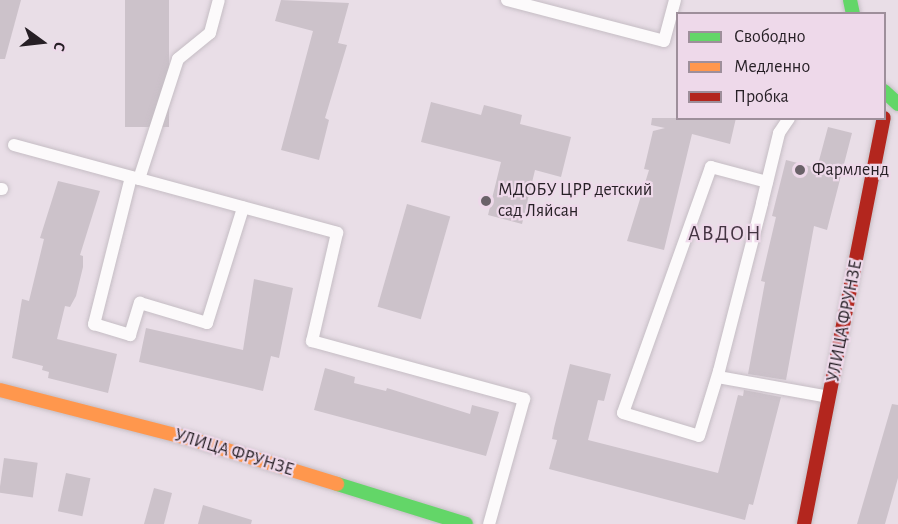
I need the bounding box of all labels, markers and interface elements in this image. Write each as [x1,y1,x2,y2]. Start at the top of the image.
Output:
north arrow [12,12,72,72]
legend [676,12,886,120]
text: Свободно [734,28,806,46]
text: С [51,40,68,53]
text: Медленно [734,58,810,76]
text: Пробка [734,88,789,106]
place label: Фармленд [812,159,889,181]
marker: Фармленд [793,163,807,177]
place label: МДОБУ ЦРР детский сад Ляйсан [498,180,652,222]
marker: МДОБУ ЦРР детский сад Ляйсан [479,194,493,208]
district label: АВДОН [688,221,762,247]
street label: УЛИЦА ФРУНЗЕ [823,258,867,384]
street label: УЛИЦА ФРУНЗЕ [172,425,296,481]

